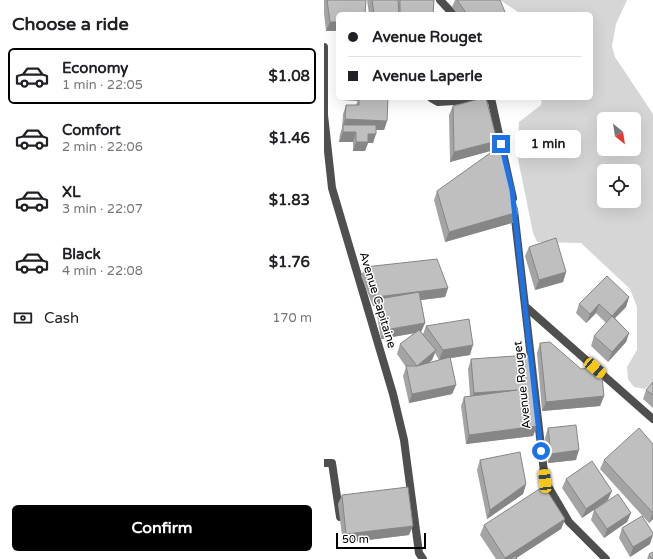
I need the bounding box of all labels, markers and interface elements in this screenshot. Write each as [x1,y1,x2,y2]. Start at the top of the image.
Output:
text: Choose a ride [12,13,129,35]
text: Avenue Rouget [372,28,482,46]
icon: car [14,58,50,94]
text: Economy [62,59,128,77]
text: $1.08 [269,67,310,85]
text: Avenue Laperle [372,67,483,85]
text: 1 min · 22:05 [62,77,143,93]
north arrow [597,112,641,156]
map controls [597,112,641,208]
icon: car [14,120,50,156]
text: Comfort [62,121,121,139]
text: $1.46 [269,129,310,147]
callout: 1 min [515,130,581,158]
route end [492,135,510,153]
text: 1 min [531,136,565,152]
text: 2 min · 22:06 [62,139,143,155]
button: locate [597,164,641,208]
icon: car [14,182,50,218]
text: XL [62,183,81,201]
text: $1.83 [269,191,310,209]
text: 3 min · 22:07 [62,201,143,217]
icon: car [14,244,50,280]
text: Black [62,245,101,263]
street label: Avenue Capitaine [357,250,399,350]
text: $1.76 [269,253,310,271]
text: 4 min · 22:08 [62,263,143,279]
icon: cash [12,307,34,329]
text: Cash [44,309,79,327]
text: 170 m [272,310,312,326]
street label: Avenue Rouget [510,340,534,430]
car [582,356,608,380]
route start [532,442,550,460]
car [538,468,552,494]
button: Confirm [12,505,312,551]
scale bar [336,531,426,550]
text: 50 m [342,533,369,546]

